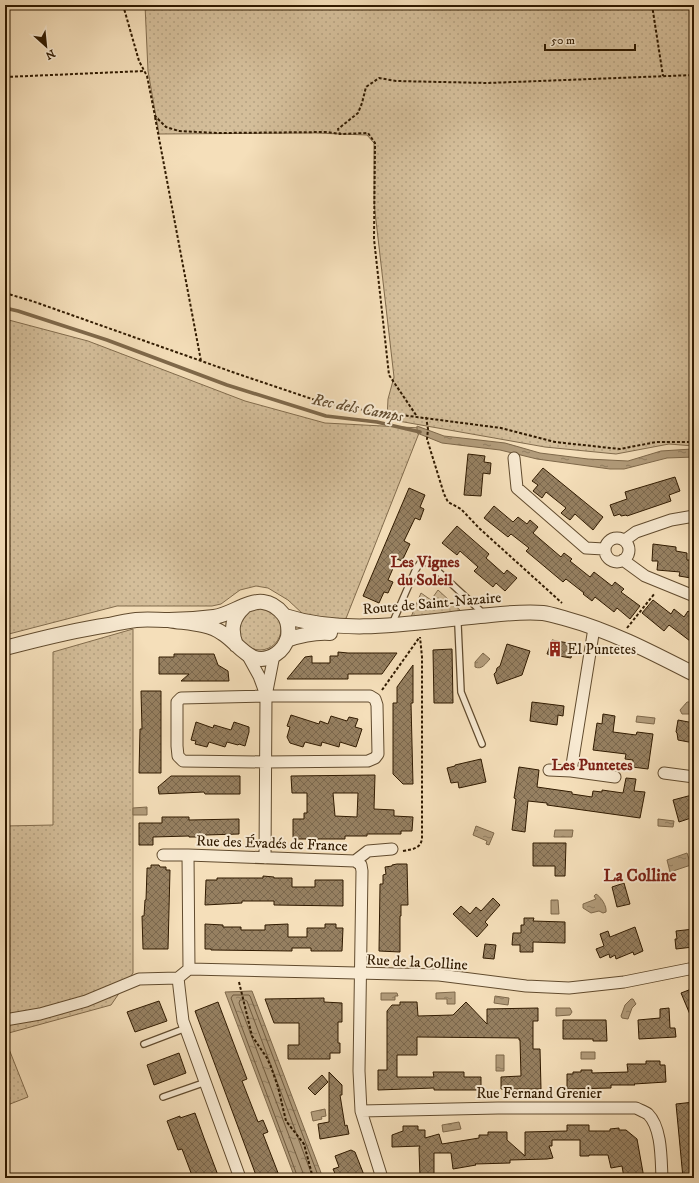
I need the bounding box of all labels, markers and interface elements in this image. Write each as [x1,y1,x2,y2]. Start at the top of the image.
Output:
north arrow [26,26,66,66]
scale bar [545,26,635,52]
text: 50 m [551,33,575,48]
text: N [43,46,57,62]
water label: Rec dels Camps [310,389,406,427]
district label: Les Vignes du Soleil [390,552,460,590]
street label: Route de Saint-Nazaire [362,588,502,619]
building icon: El Puntetes [546,640,564,658]
place label: El Puntetes [567,640,636,659]
district label: Les Puntetes [551,755,633,775]
street label: Rue des Évadés de France [196,831,348,856]
district label: La Colline [603,865,677,887]
street label: Rue de la Colline [366,950,468,975]
street label: Rue Fernand Grenier [476,1084,602,1103]

